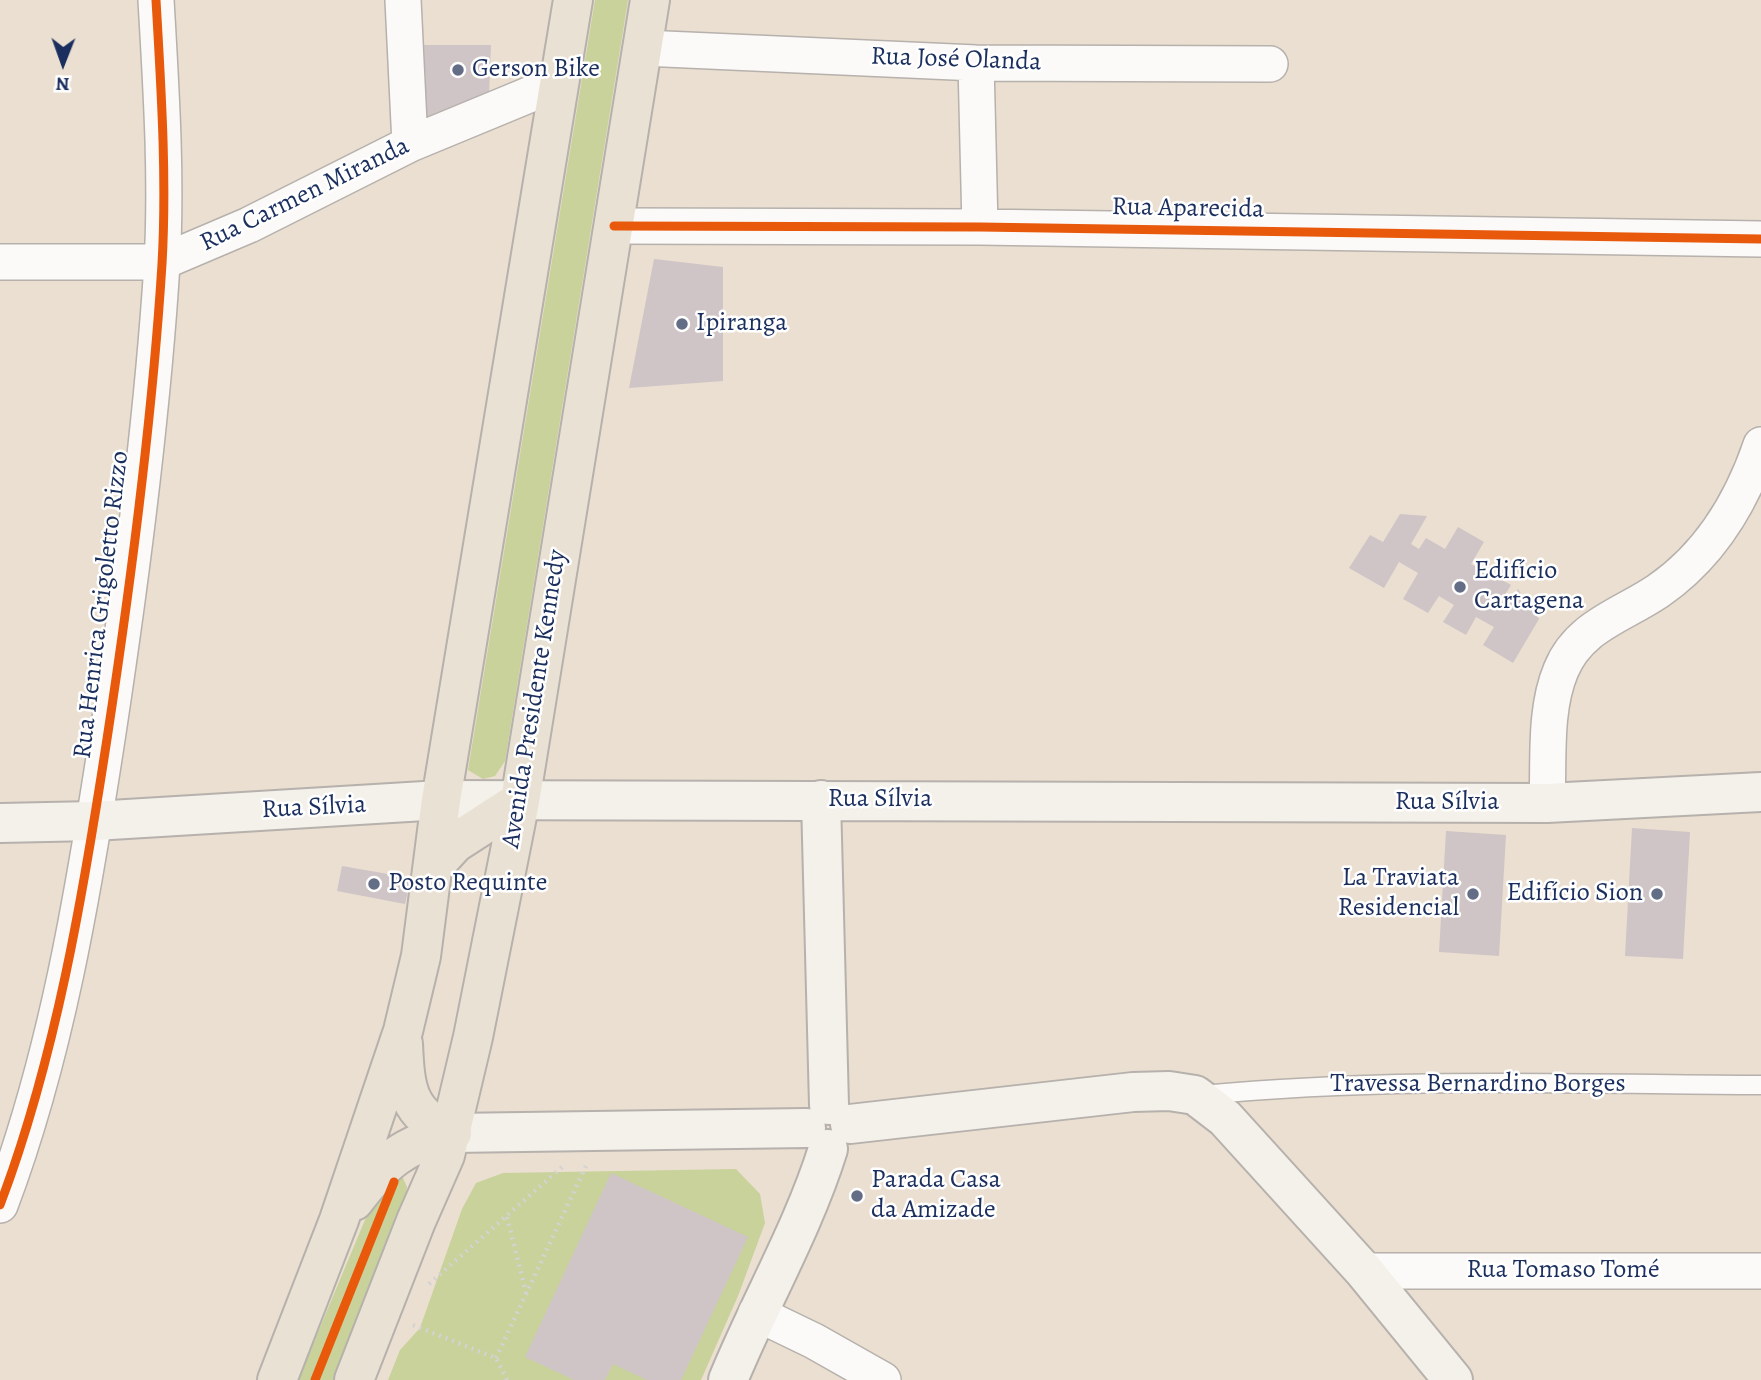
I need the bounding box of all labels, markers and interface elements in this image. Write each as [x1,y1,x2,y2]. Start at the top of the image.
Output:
north arrow [28,28,98,98]
street label: Rua José Olanda [870,41,1042,79]
place label: Gerson Bike [472,54,600,86]
marker: Gerson Bike [450,62,466,78]
text: N [55,71,70,97]
street label: Rua Carmen Miranda [195,131,415,259]
street label: Rua Aparecida [1111,192,1265,226]
place label: Ipiranga [696,308,787,340]
marker: Ipiranga [674,316,690,332]
street label: Rua Henrica Grigoletto Rizzo [68,449,136,761]
street label: Avenida Presidente Kennedy [496,548,574,850]
place label: Edifício Cartagena [1474,556,1584,618]
marker: Edifício Cartagena [1452,579,1468,595]
street label: Rua Sílvia [828,784,932,816]
street label: Rua Sílvia [1395,787,1499,819]
street label: Rua Sílvia [261,790,367,826]
place label: La Traviata Residencial [1338,863,1459,924]
place label: Posto Requinte [388,868,547,900]
marker: Posto Requinte [366,876,382,892]
place label: Edifício Sion [1507,878,1643,910]
marker: La Traviata Residencial [1465,886,1481,902]
marker: Edifício Sion [1649,886,1665,902]
street label: Travessa Bernardino Borges [1330,1069,1626,1101]
place label: Parada Casa da Amizade [871,1165,1001,1226]
marker: Parada Casa da Amizade [849,1188,865,1204]
street label: Rua Tomaso Tomé [1466,1255,1660,1287]

